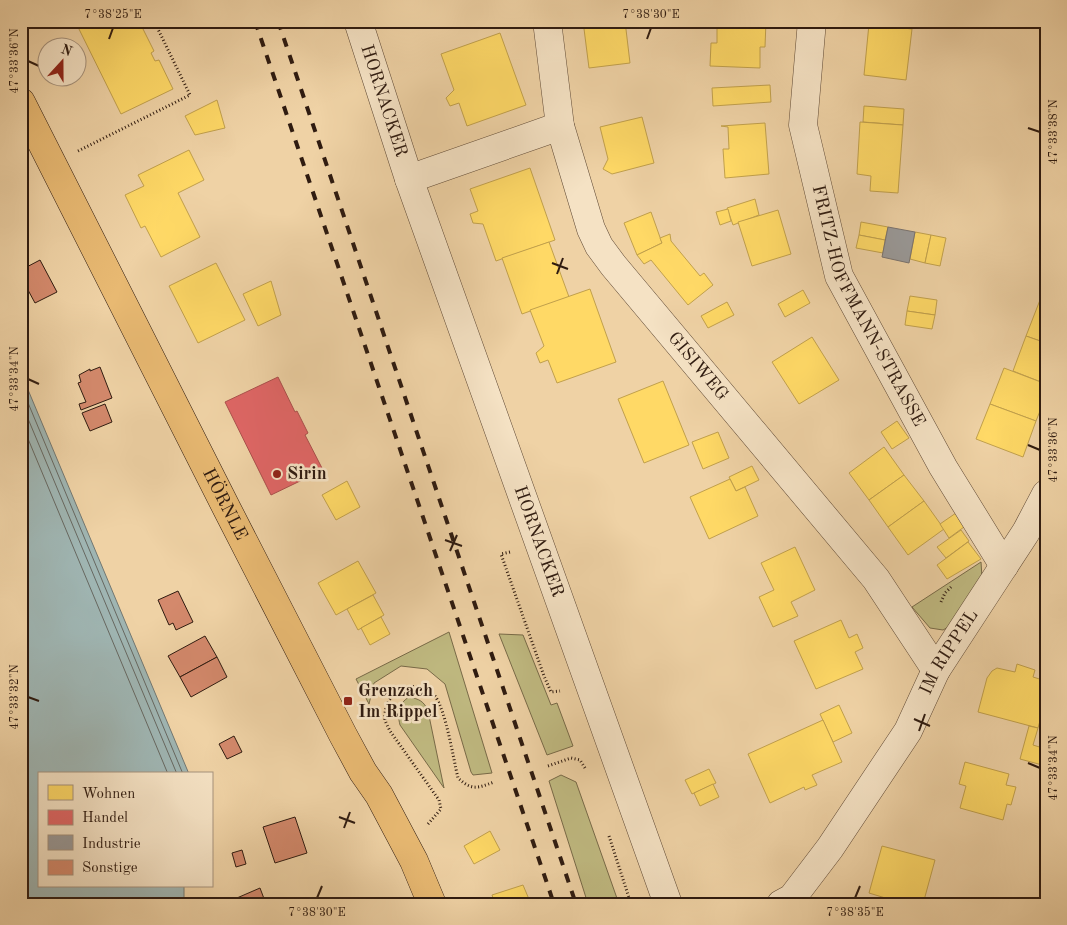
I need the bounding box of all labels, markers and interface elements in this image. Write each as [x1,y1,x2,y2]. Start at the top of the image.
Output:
text: 7°38'25"E [84,8,142,21]
text: 7°38'30"E [622,9,680,21]
text: 47°33'36"N [9,28,21,94]
north arrow [38,38,88,88]
text: N [59,42,74,59]
street label: HORNACKER [357,43,410,159]
text: 47°33'38"N [1048,99,1060,165]
street label: FRITZ-HOFFMANN-STRASSE [809,183,928,430]
street label: GISIWEG [664,329,731,404]
text: 47°33'34"N [9,346,21,412]
text: 47°33'36"N [1048,417,1060,483]
place label: Sirin [287,465,327,483]
street label: HÖRNLE [199,466,250,543]
marker: Sirin [271,468,283,480]
street label: HORNACKER [510,483,567,600]
street label: IM RIPPEL [917,606,982,698]
text: 47°33'32"N [9,664,21,730]
place label: Grenzach Im Rippel [358,682,438,721]
marker: Grenzach Im Rippel [342,695,354,707]
text: 47°33'34"N [1048,735,1060,801]
legend [38,772,212,888]
text: Wohnen [82,787,135,802]
text: Handel [82,811,128,826]
text: Industrie [82,837,141,852]
text: Sonstige [82,861,138,876]
text: 7°38'35"E [826,906,884,919]
text: 7°38'30"E [288,907,346,919]

